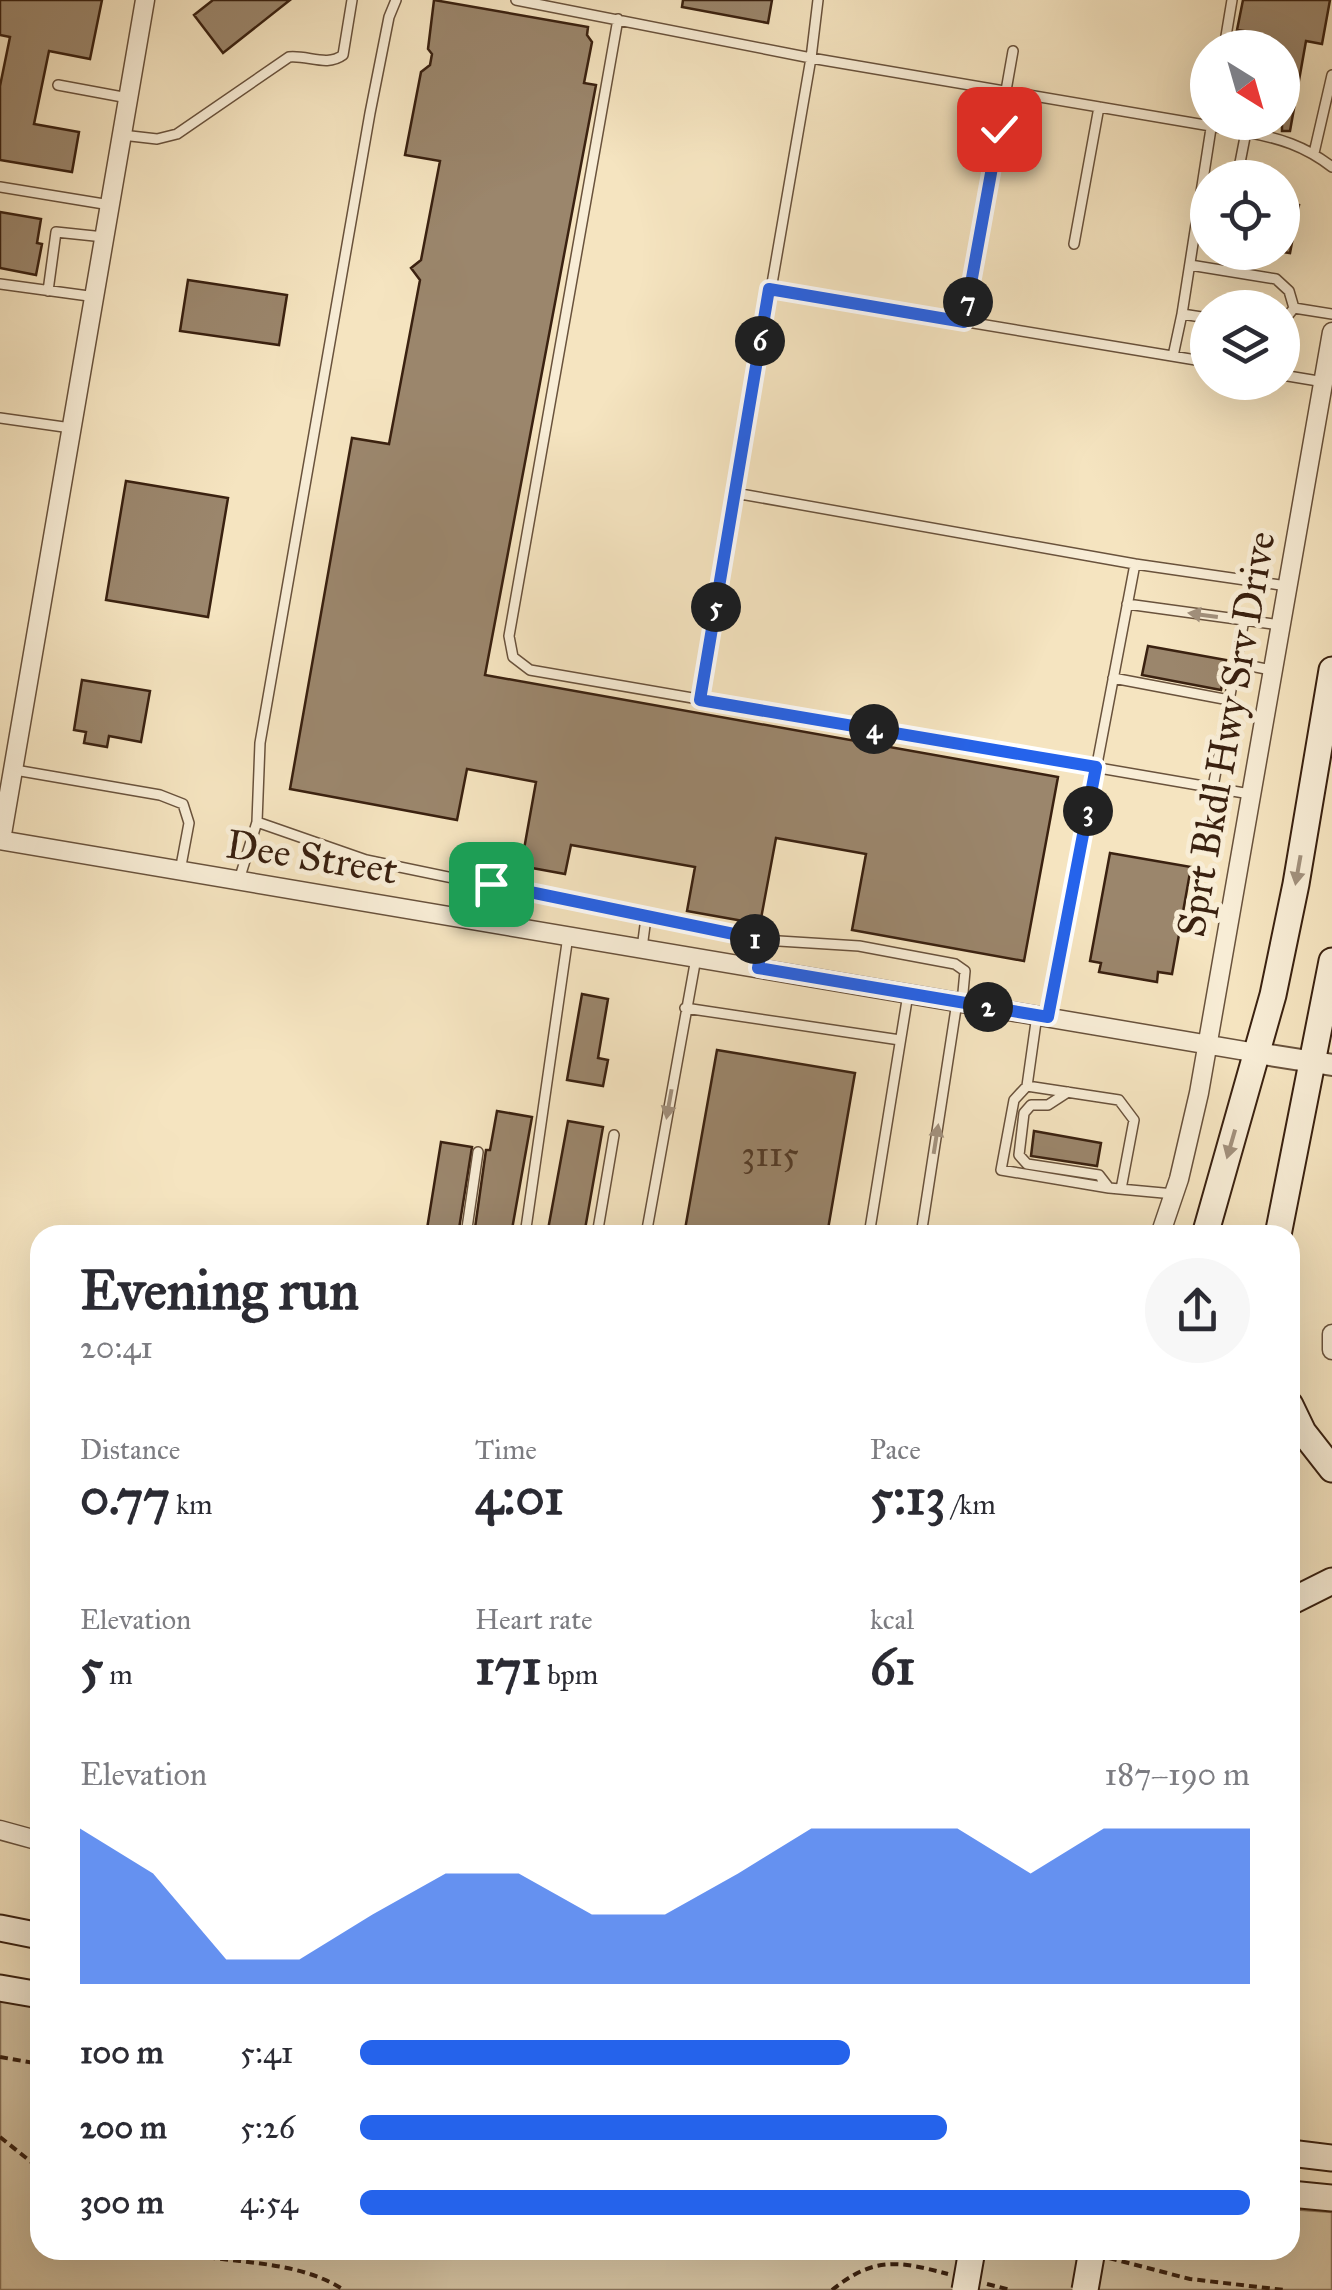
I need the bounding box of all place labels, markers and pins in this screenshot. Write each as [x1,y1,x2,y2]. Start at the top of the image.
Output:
pin [957,87,1042,172]
pin: 7 [943,277,993,327]
pin: 6 [735,316,785,366]
pin: 5 [691,582,741,632]
pin: 4 [849,704,899,754]
pin: 3 [1063,786,1113,836]
pin [449,842,534,927]
pin: 1 [730,914,780,964]
pin: 2 [963,982,1013,1032]

